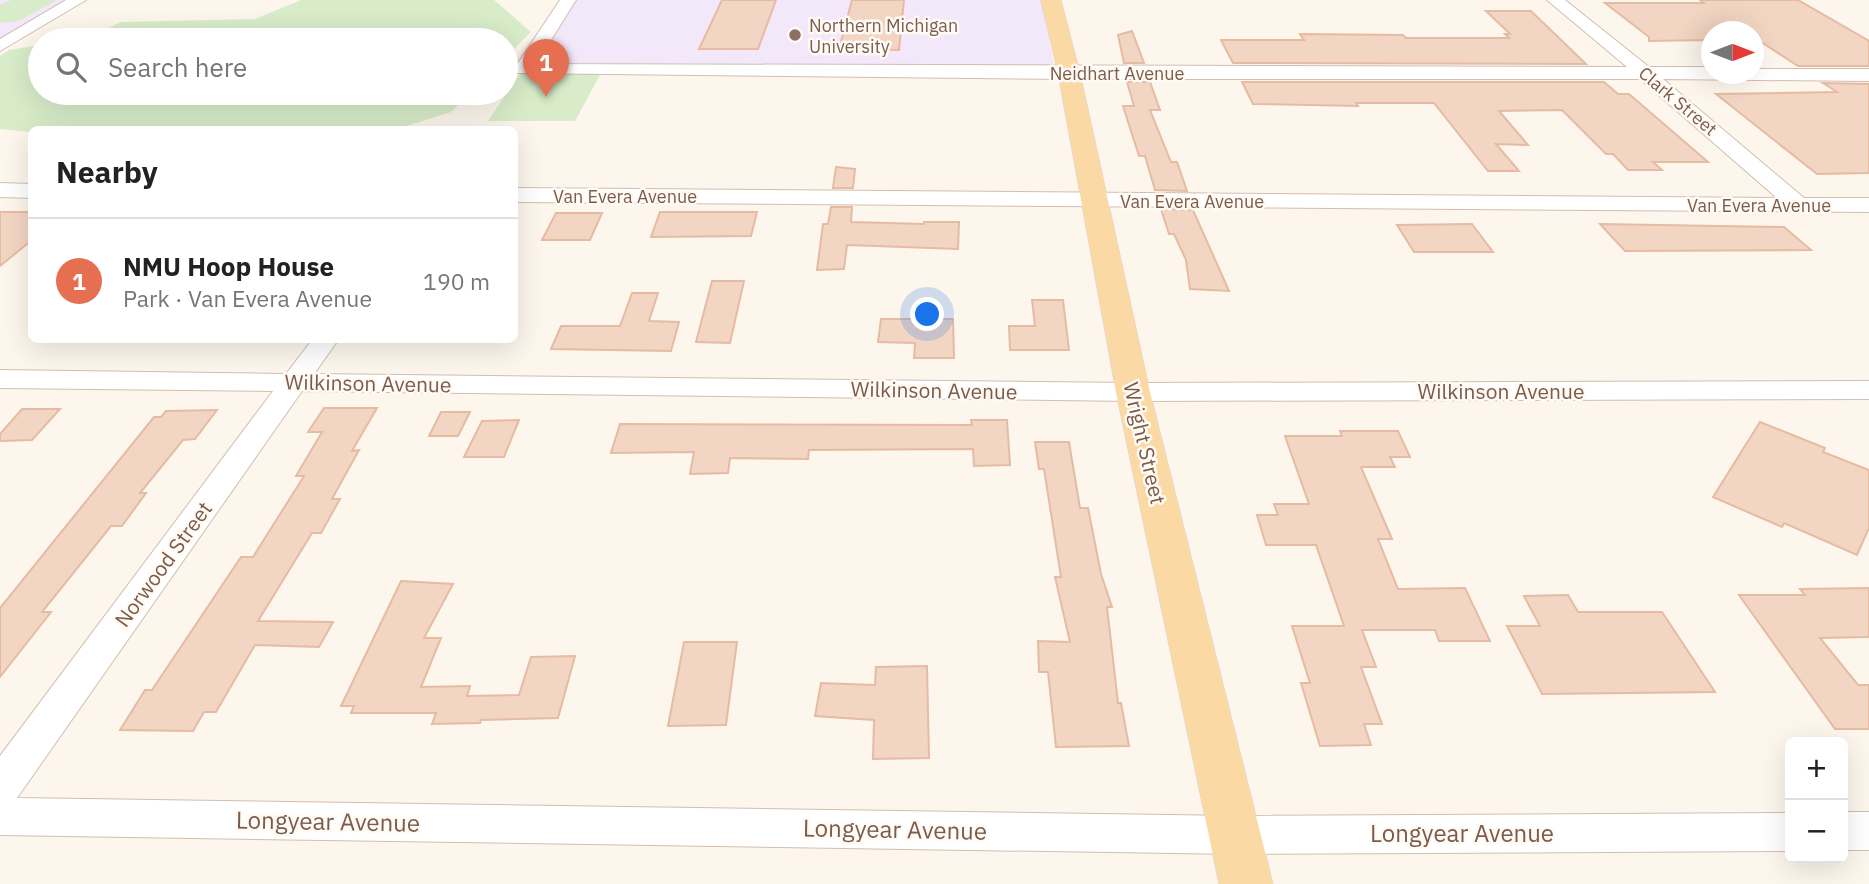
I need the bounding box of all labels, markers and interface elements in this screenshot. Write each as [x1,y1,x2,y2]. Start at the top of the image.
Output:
place label: Northern Michigan University [809,14,958,58]
north arrow [1701,21,1764,84]
marker: Northern Michigan University [787,27,803,43]
search box [28,28,518,105]
pin: 1 [523,39,569,97]
icon: search [52,48,90,86]
text: Search here [108,50,247,84]
street label: Neidhart Avenue [1050,62,1184,85]
street label: Clark Street [1634,62,1722,140]
text: Nearby [56,152,158,191]
street label: Van Evera Avenue [553,185,697,208]
street label: Van Evera Avenue [1120,190,1264,213]
street label: Van Evera Avenue [1687,194,1831,217]
text: NMU Hoop House [123,249,334,283]
text: 1 [72,266,86,296]
text: 190 m [423,266,490,296]
text: Park · Van Evera Avenue [123,283,372,313]
your location [910,297,944,331]
street label: Wilkinson Avenue [284,368,452,398]
street label: Wilkinson Avenue [850,375,1018,405]
street label: Wilkinson Avenue [1418,377,1584,405]
street label: Wright Street [1117,379,1173,507]
street label: Norwood Street [108,496,218,632]
map controls [1785,737,1848,863]
button: + [1785,737,1848,800]
button: − [1785,800,1848,863]
street label: Longyear Avenue [236,803,420,839]
street label: Longyear Avenue [803,811,987,847]
street label: Longyear Avenue [1370,817,1554,849]

